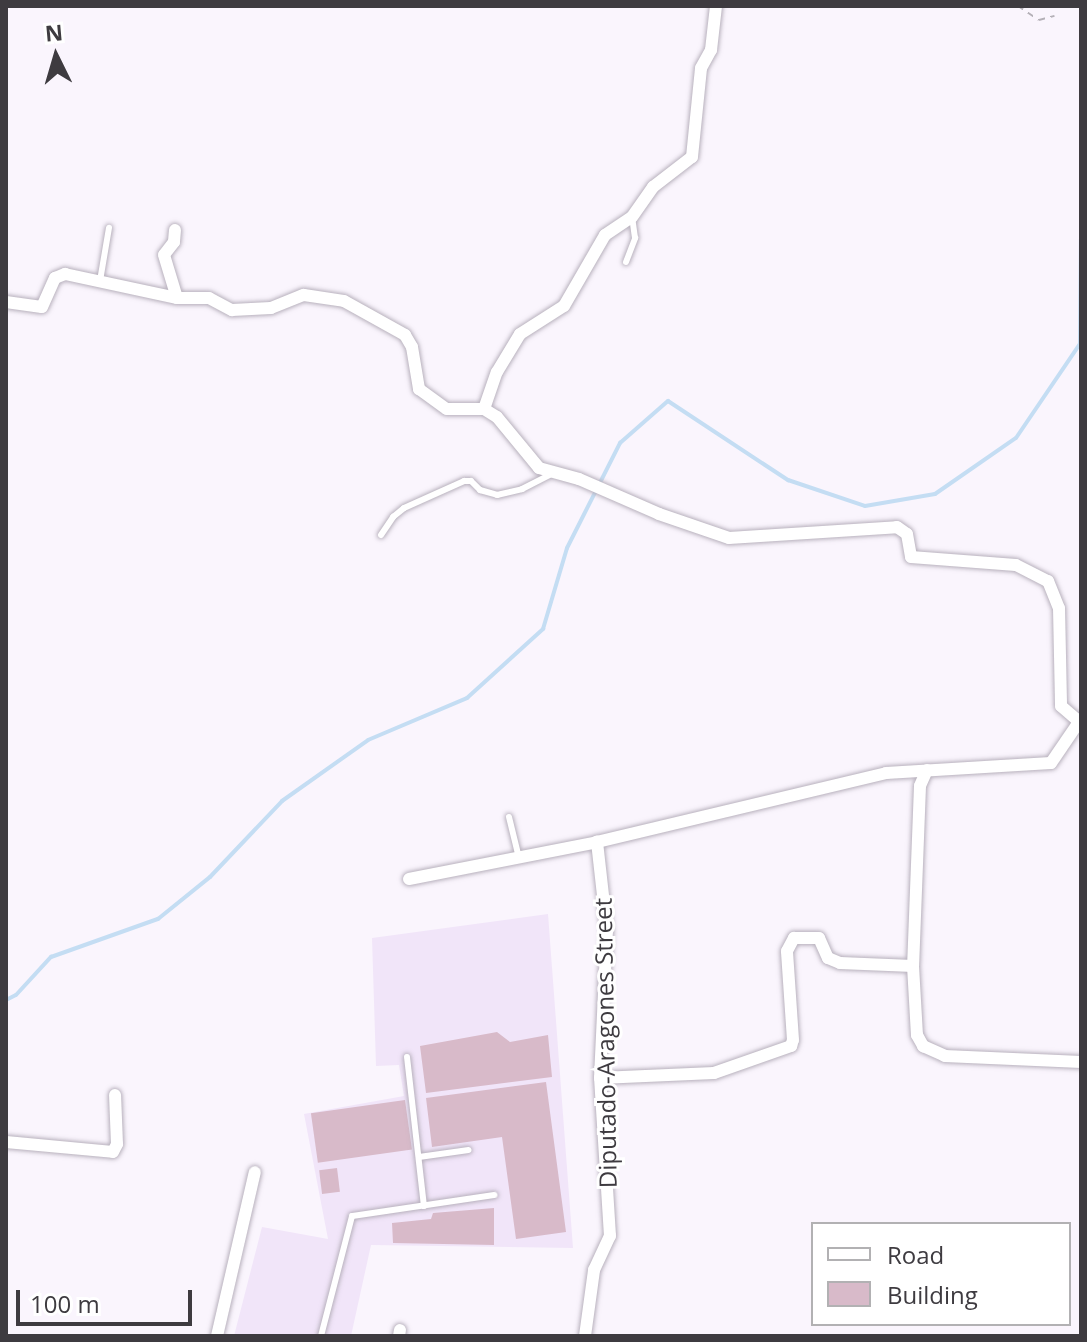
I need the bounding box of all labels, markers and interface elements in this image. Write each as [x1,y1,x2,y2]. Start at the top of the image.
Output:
north arrow [16,16,96,96]
text: N [44,16,64,48]
street label: Diputado-Aragones Street [588,898,622,1188]
legend [811,1222,1071,1326]
text: Road [887,1238,944,1271]
scale bar [20,1274,196,1324]
text: Building [887,1278,978,1311]
text: 100 m [30,1287,100,1320]

